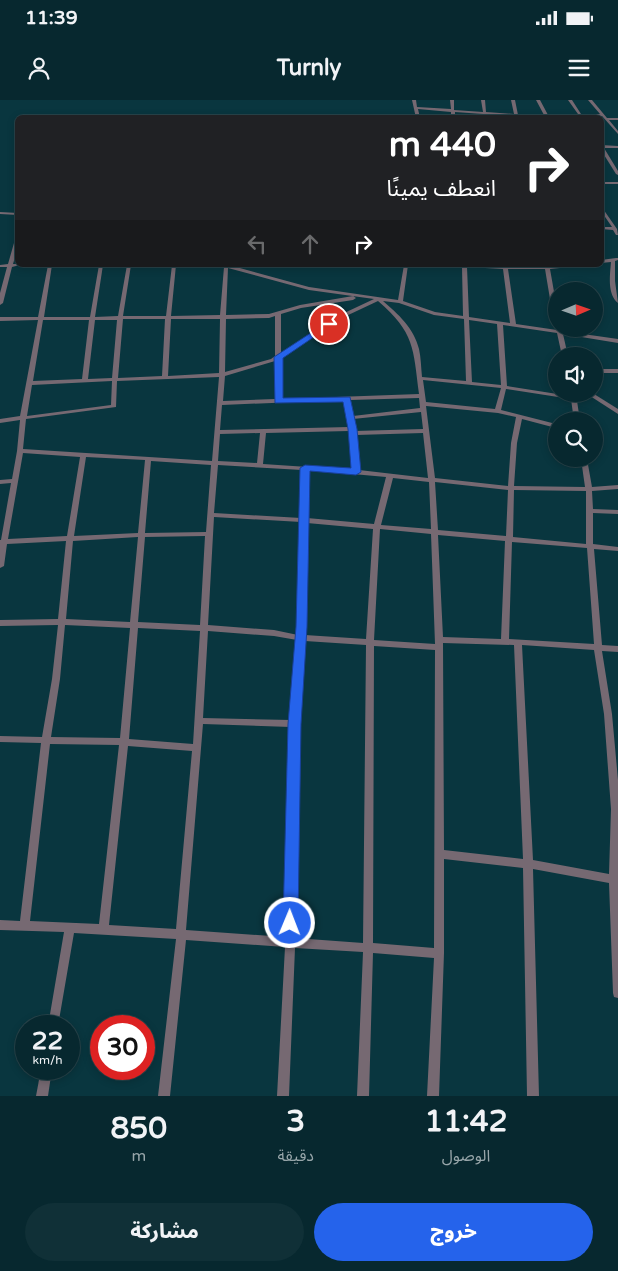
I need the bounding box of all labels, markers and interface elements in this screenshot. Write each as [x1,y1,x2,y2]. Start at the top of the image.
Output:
text: 11:39 [25,7,78,29]
icon: person [25,54,53,82]
icon: menu [565,54,593,82]
text: Turnly [277,55,341,81]
text: 440 m [389,124,496,166]
icon: right [514,135,579,200]
text: انعطف يمينًا [386,176,496,202]
icon: left [243,230,271,258]
icon: ahead [296,230,324,258]
icon: right [349,230,377,258]
north arrow [548,282,602,338]
map controls [548,282,603,467]
pin [308,303,350,345]
icon: arrive [315,310,343,338]
button: sound [548,347,603,402]
button: search [548,412,603,467]
position arrow [263,896,315,948]
speed limit sign: 30 [90,1015,155,1080]
text: 22 [32,1026,63,1056]
text: km/h [32,1053,63,1067]
text: 3 [286,1103,305,1140]
text: 11:42 [424,1103,508,1140]
text: 850 [110,1110,167,1147]
text: m [131,1146,146,1166]
text: دقيقة [277,1146,314,1166]
text: الوصول [442,1146,490,1166]
button: مشاركة [25,1203,304,1261]
button: خروج [314,1203,593,1261]

